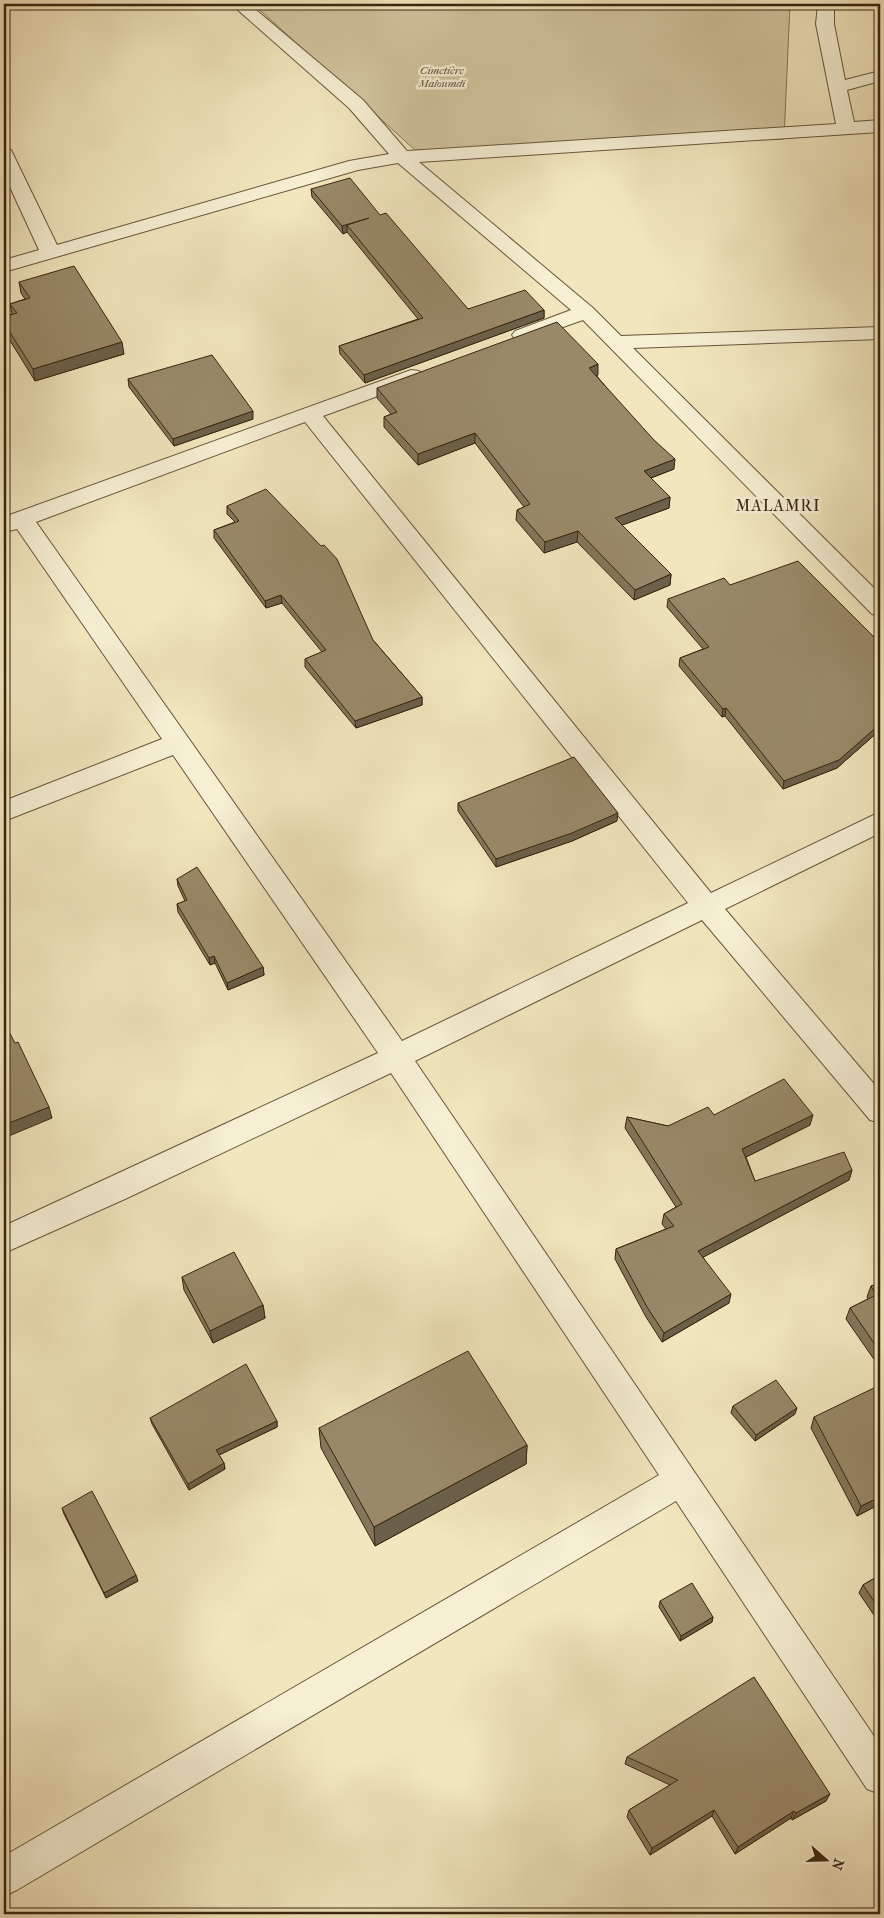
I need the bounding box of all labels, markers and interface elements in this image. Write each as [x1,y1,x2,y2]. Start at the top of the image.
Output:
park label: Cimetière Maloumdi [418,64,466,90]
district label: MALAMRI [736,496,820,515]
north arrow [802,1836,852,1886]
text: N [828,1856,848,1873]

